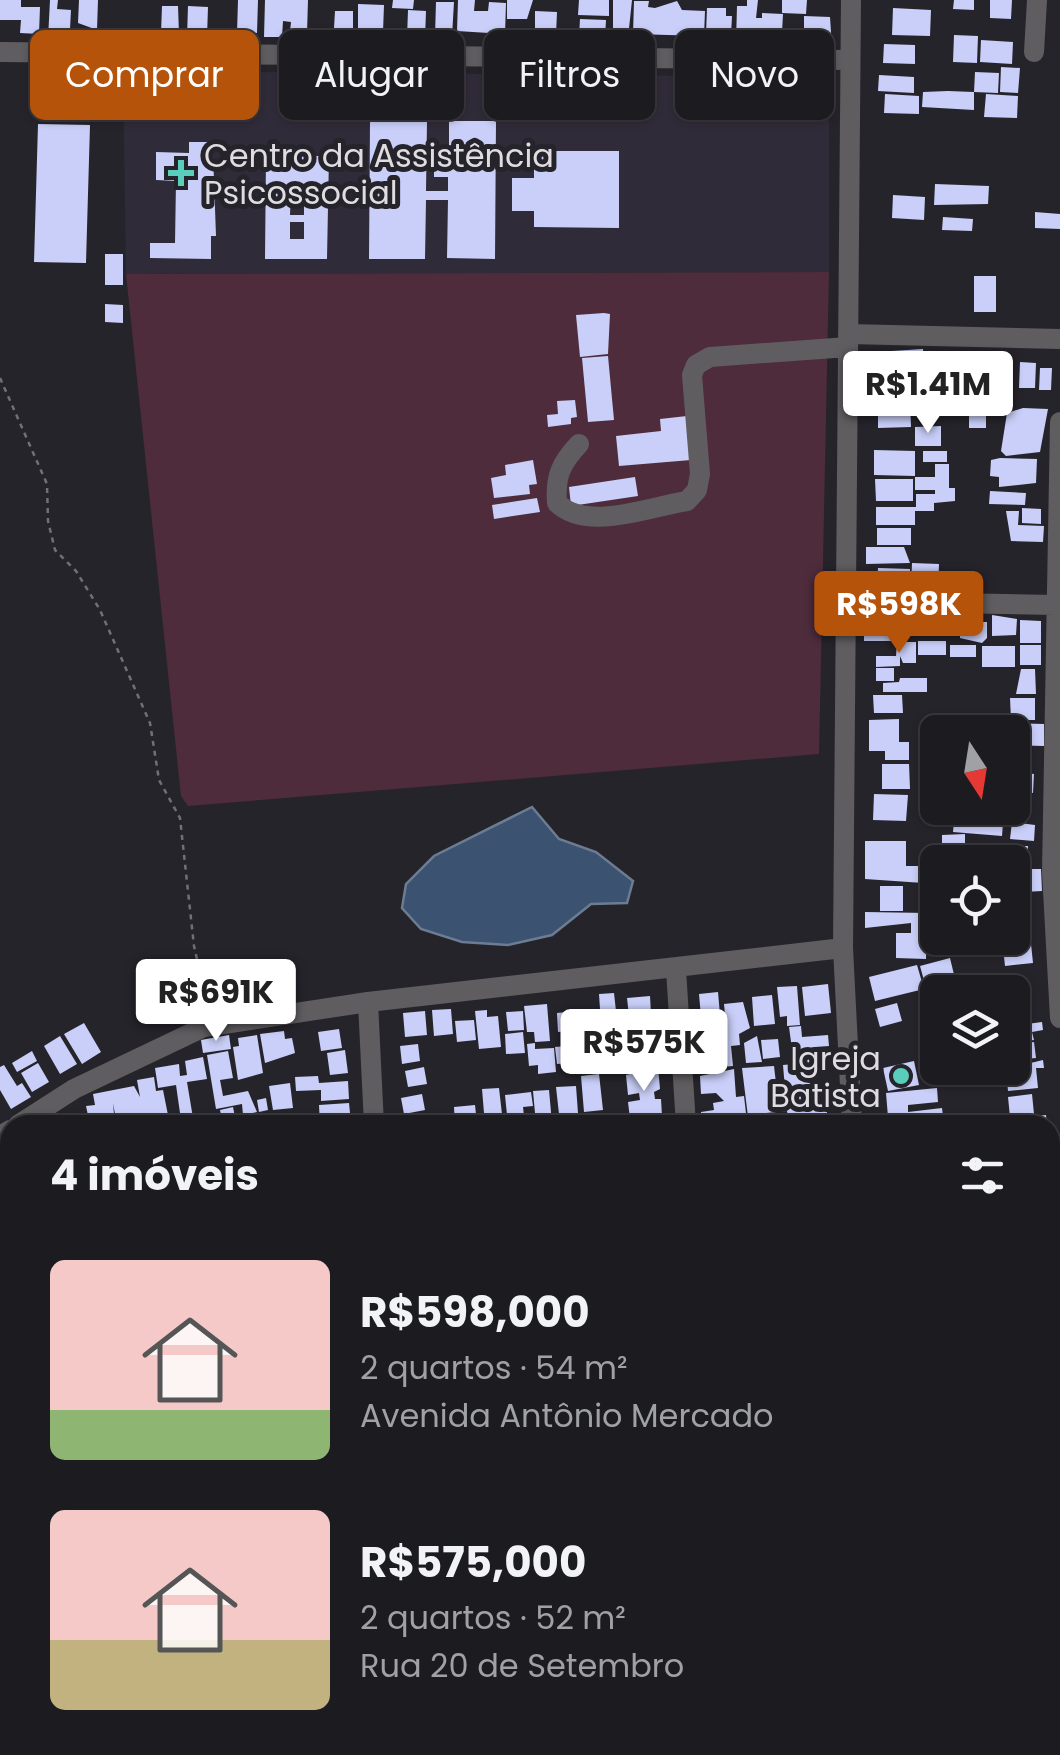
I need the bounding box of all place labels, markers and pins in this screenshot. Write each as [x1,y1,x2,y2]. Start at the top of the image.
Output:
place label: Centro da Assistência Psicossocial [204,133,554,215]
marker: Centro da Assistência Psicossocial [168,160,194,186]
pin: R$1.41M [836,351,1020,436]
pin: R$598K [818,571,980,656]
pin: R$691K [135,959,297,1044]
pin: R$575K [563,1009,725,1094]
place label: Igreja Batista [770,1036,881,1118]
marker: Igreja Batista [890,1065,912,1087]

